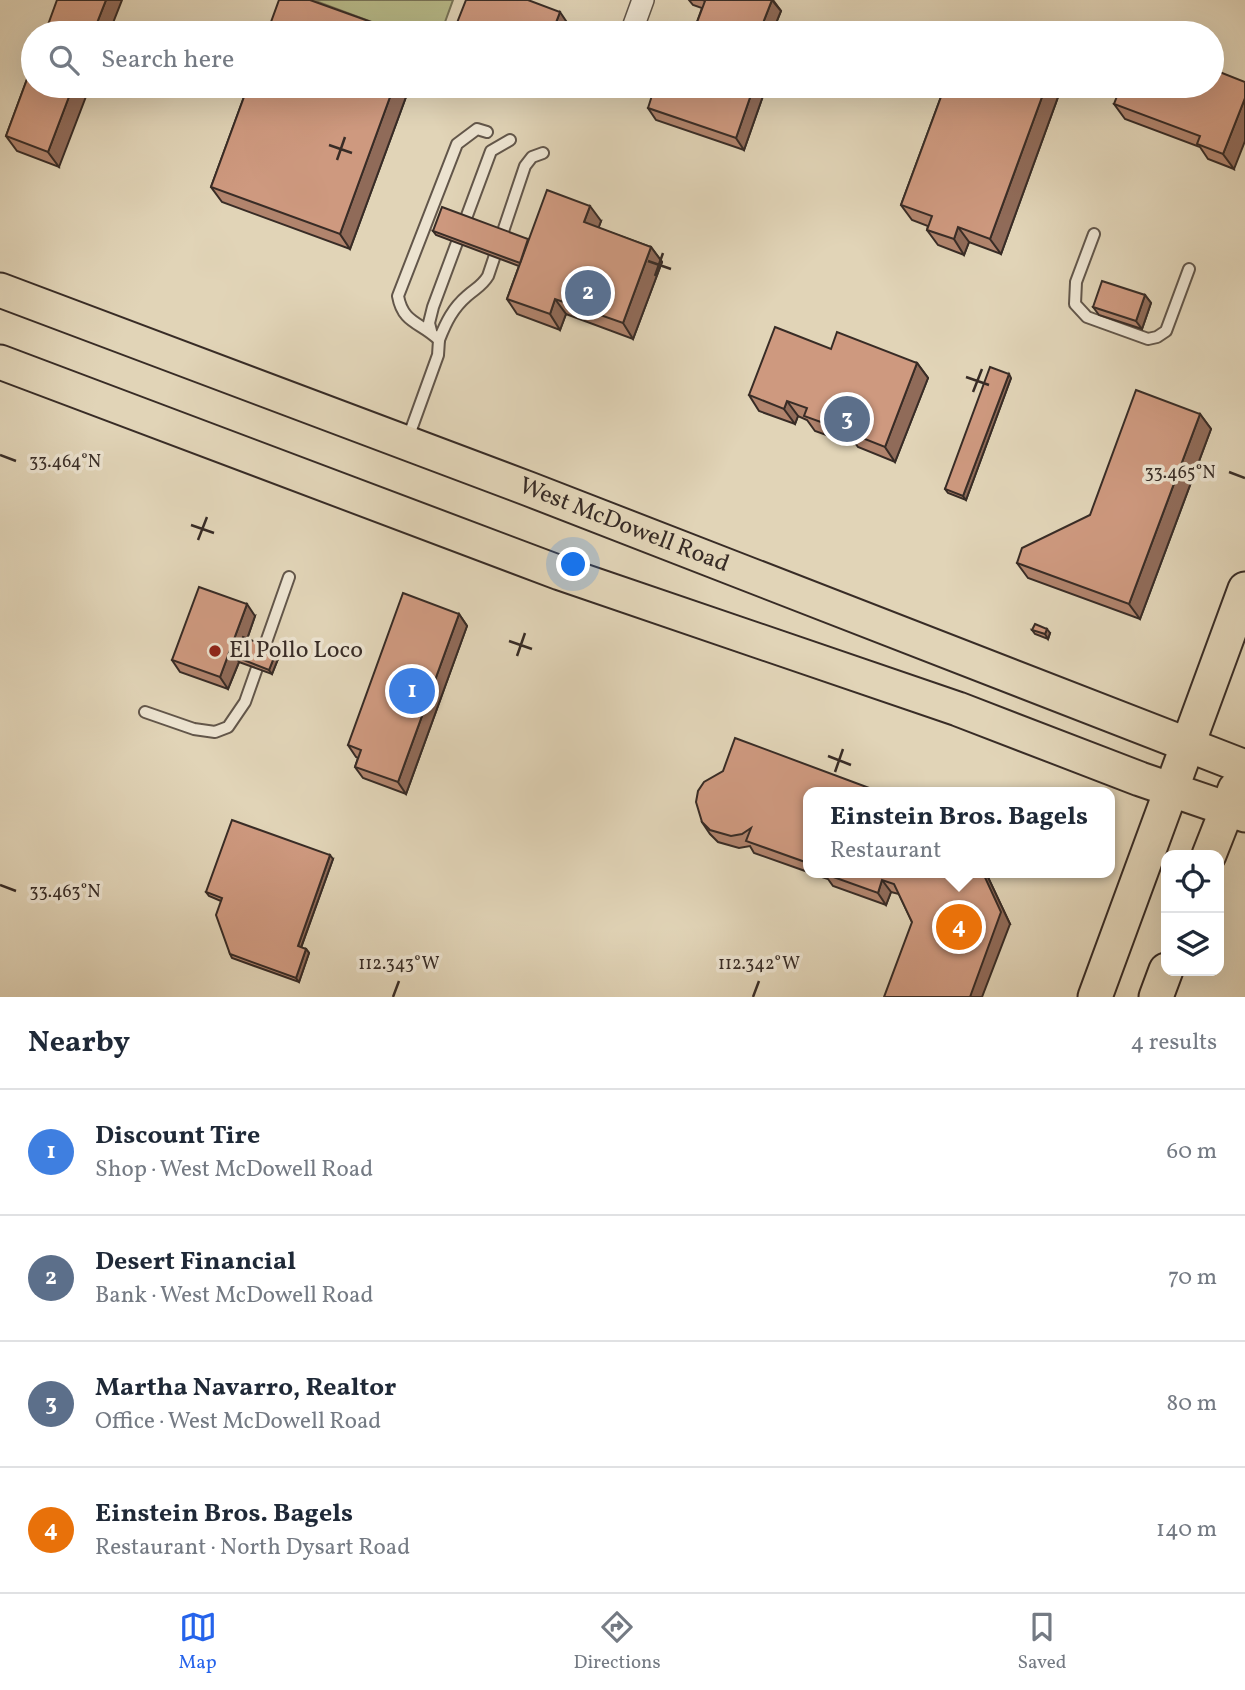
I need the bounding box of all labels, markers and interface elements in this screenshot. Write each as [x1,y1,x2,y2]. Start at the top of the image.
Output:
search box [21,21,1224,98]
icon: search [45,41,83,79]
text: Search here [101,42,234,78]
pin: 2 [565,267,611,319]
pin: 3 [824,393,870,445]
text: 33.464°N [29,450,101,475]
text: 33.465°N [1144,461,1216,486]
street label: West McDowell Road [514,470,734,582]
your location [556,547,590,581]
place label: El Pollo Loco [229,634,363,668]
marker: El Pollo Loco [207,643,223,659]
pin: 1 [389,665,435,717]
popup [803,787,1115,878]
text: Einstein Bros. Bagels [830,799,1088,835]
text: Restaurant [830,835,941,867]
map controls [1161,850,1224,976]
button: locate [1161,850,1224,913]
text: 33.463°N [29,880,101,905]
pin: 4 [936,901,982,953]
button: layers [1161,913,1224,976]
text: 112.343°W [358,952,440,977]
text: 112.342°W [718,952,800,977]
text: Nearby [28,1022,130,1064]
text: 4 results [1131,1027,1217,1059]
text: Discount Tire [95,1118,260,1154]
text: 1 [46,1136,56,1168]
text: 60 m [1167,1136,1217,1168]
text: Shop · West McDowell Road [95,1154,373,1186]
text: Desert Financial [95,1244,296,1280]
text: 2 [45,1262,57,1294]
text: 70 m [1168,1262,1217,1294]
text: Bank · West McDowell Road [95,1280,374,1312]
text: Martha Navarro, Realtor [95,1370,396,1406]
text: 3 [45,1388,57,1420]
text: 80 m [1167,1388,1217,1420]
text: Office · West McDowell Road [95,1406,381,1438]
text: Einstein Bros. Bagels [95,1496,353,1532]
text: 4 [44,1514,58,1546]
text: 140 m [1156,1514,1217,1546]
text: Restaurant · North Dysart Road [95,1532,410,1564]
tab: Map [178,1608,217,1676]
tab: Directions [574,1608,661,1676]
tab: Saved [1018,1608,1066,1676]

